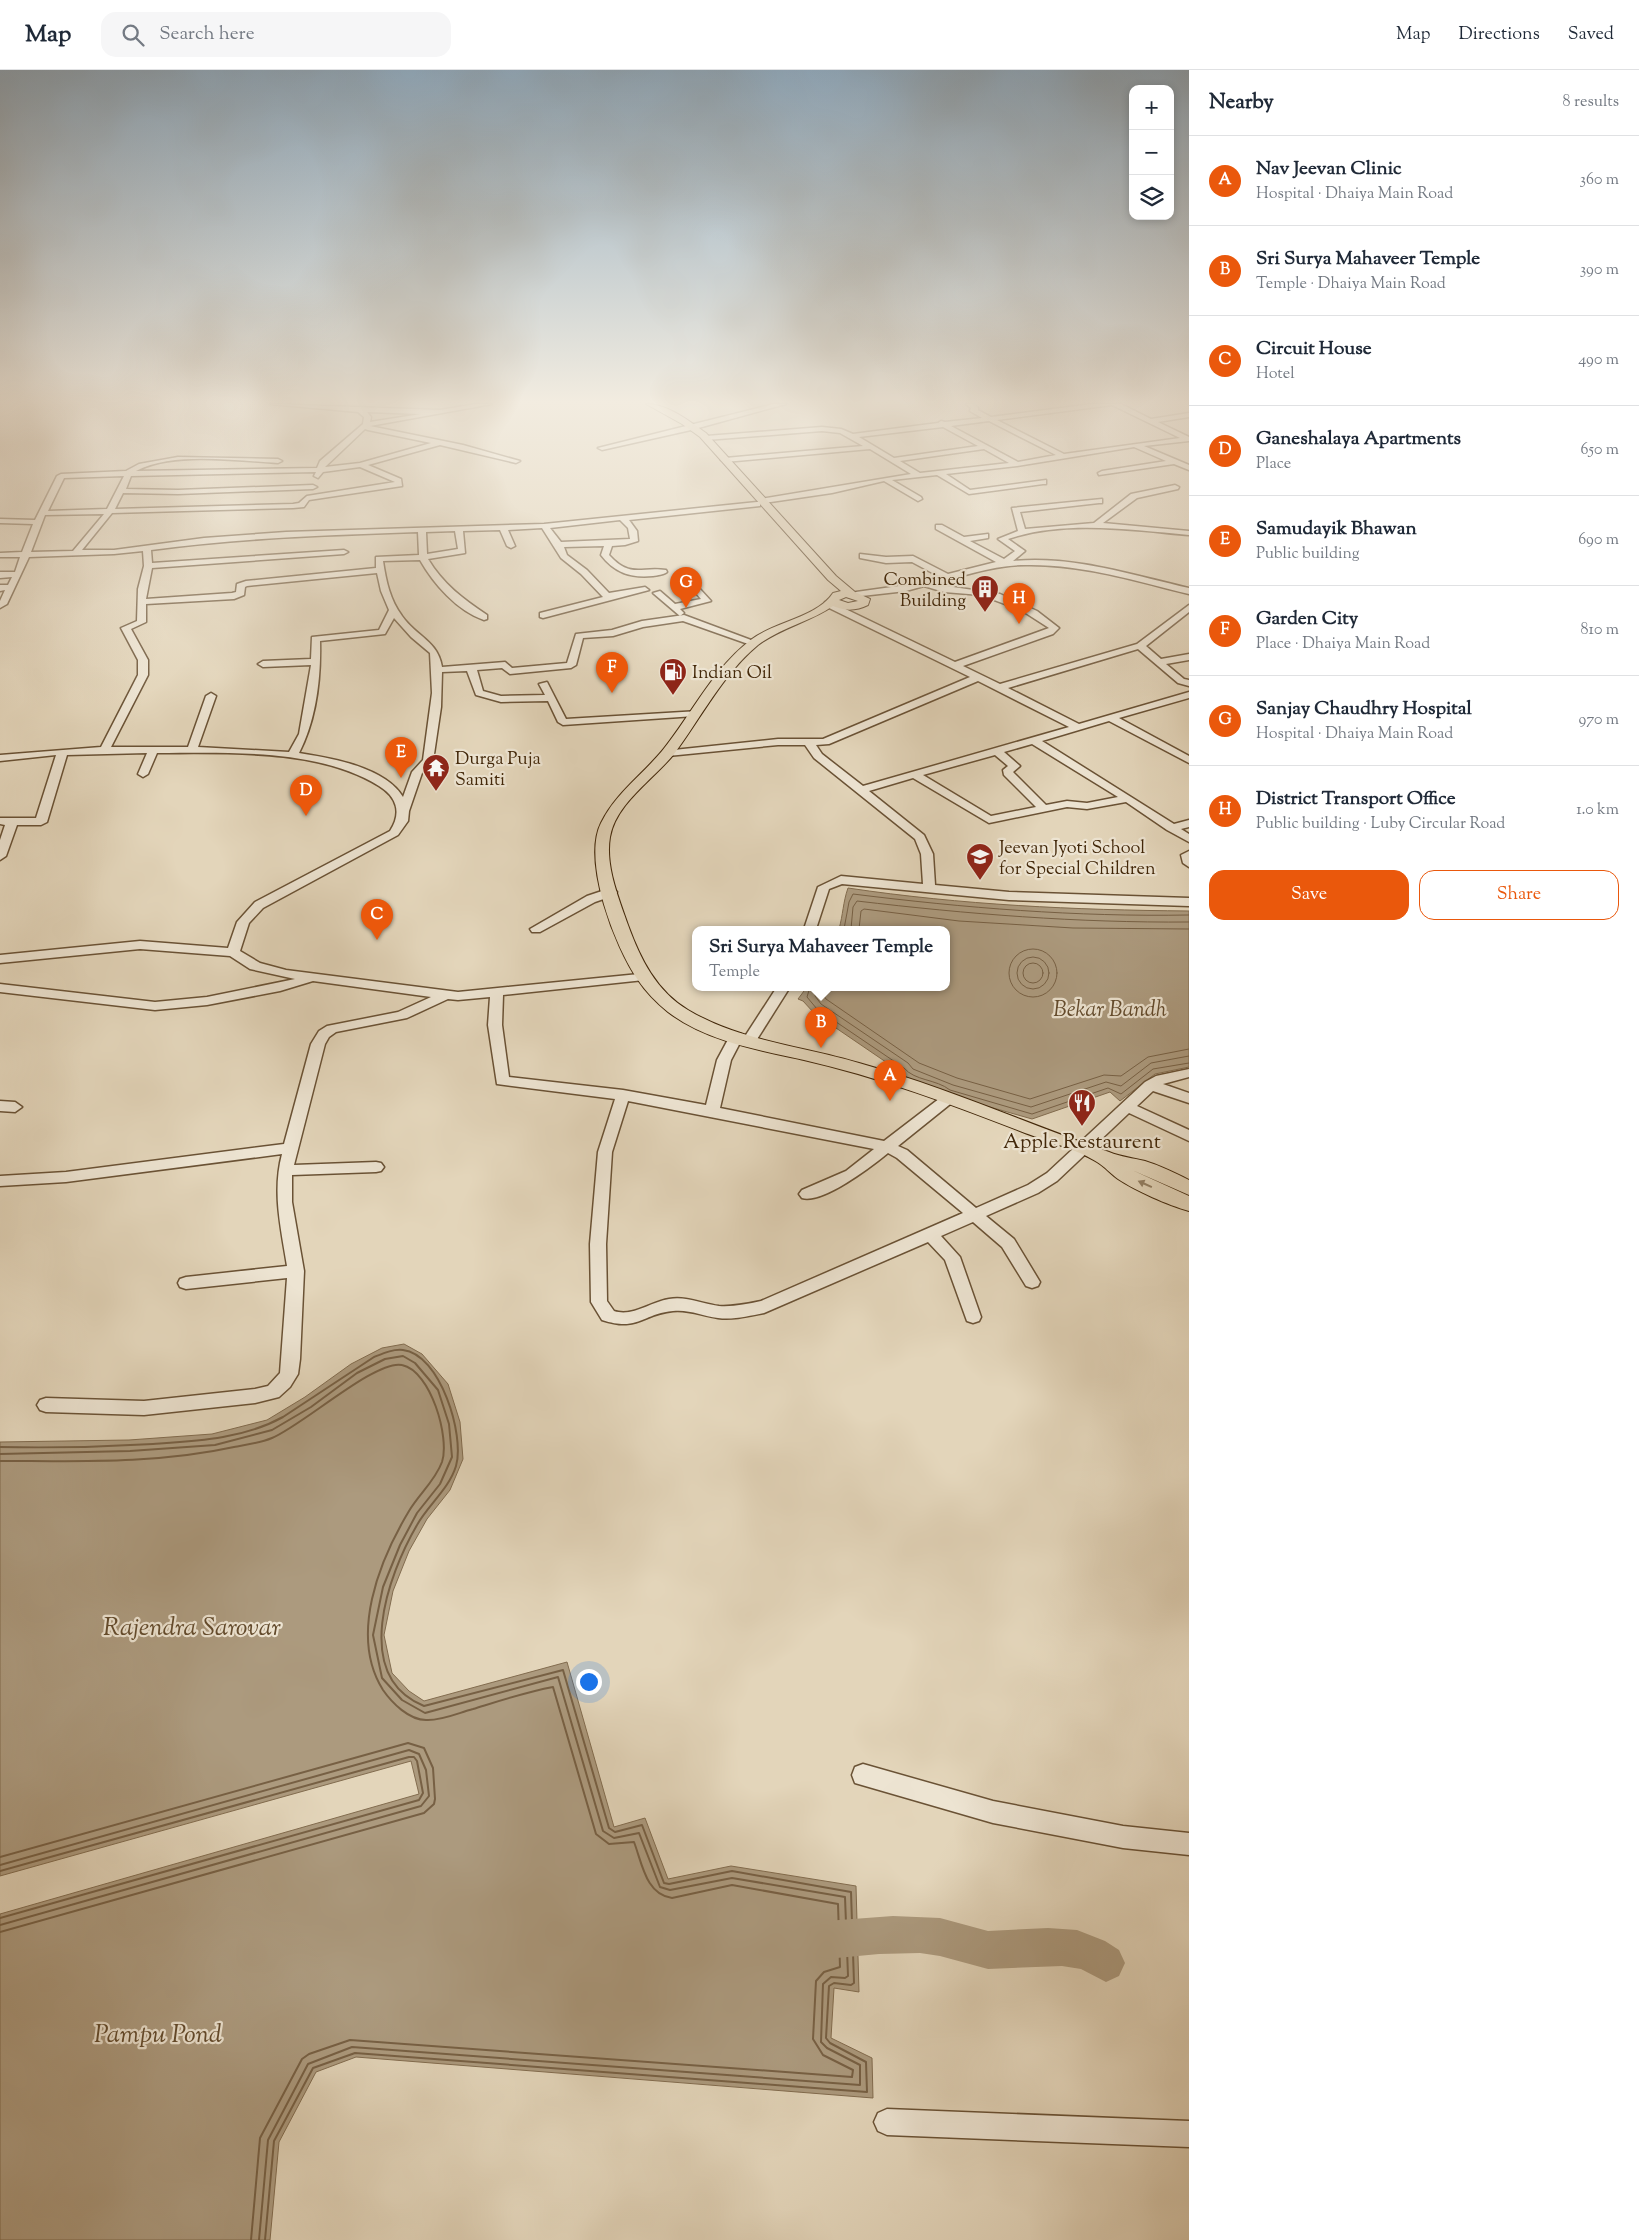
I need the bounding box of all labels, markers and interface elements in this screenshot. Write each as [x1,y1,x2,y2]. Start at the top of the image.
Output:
search box [101,12,451,57]
text: Map [25,18,71,52]
icon: search [119,21,147,49]
text: Search here [159,21,255,48]
text: Map [1396,22,1431,48]
text: Directions [1459,22,1540,48]
text: Saved [1568,22,1614,48]
map controls [1129,85,1174,220]
button: + [1129,85,1174,130]
text: Nearby [1209,88,1274,118]
text: 8 results [1563,91,1619,114]
button: − [1129,130,1174,175]
text: Nav Jeevan Clinic [1256,156,1402,183]
text: A [1219,169,1232,192]
text: 360 m [1580,169,1619,192]
button: layers [1129,175,1174,220]
text: Hospital · Dhaiya Main Road [1256,183,1453,206]
text: Sri Surya Mahaveer Temple [1256,246,1480,273]
text: B [1220,259,1230,282]
text: 390 m [1580,259,1619,282]
text: Temple · Dhaiya Main Road [1256,273,1446,296]
text: Circuit House [1256,336,1372,363]
text: C [1219,349,1231,372]
text: 490 m [1578,349,1619,372]
text: Hotel [1256,363,1295,386]
text: Ganeshalaya Apartments [1256,426,1461,453]
text: D [1219,439,1231,462]
text: 650 m [1580,439,1619,462]
text: Place [1256,453,1291,476]
text: Samudayik Bhawan [1256,516,1417,543]
text: E [1220,529,1230,552]
text: 690 m [1578,529,1619,552]
text: Public building [1256,543,1360,566]
pin: G [670,567,702,608]
place label: Combined Building [883,568,966,615]
building icon: Combined Building [970,574,1000,613]
pin: H [1003,583,1035,624]
text: Garden City [1256,606,1358,633]
text: F [1221,619,1229,642]
text: 810 m [1581,619,1619,642]
text: Place · Dhaiya Main Road [1256,633,1430,656]
pin: F [596,652,628,693]
fuel station icon: Indian Oil [658,657,688,696]
place label: Indian Oil [692,661,772,687]
text: Sanjay Chaudhry Hospital [1256,696,1472,723]
text: G [1218,709,1232,732]
text: 970 m [1578,709,1619,732]
text: Hospital · Dhaiya Main Road [1256,723,1453,746]
pin: E [385,737,417,778]
place label: Durga Puja Samiti [455,747,541,794]
temple icon: Durga Puja Samiti [421,753,451,792]
pin: D [290,775,322,816]
text: District Transport Office [1256,786,1456,813]
text: H [1219,799,1231,822]
text: 1.0 km [1576,799,1619,822]
text: Public building · Luby Circular Road [1256,813,1505,836]
place label: Jeevan Jyoti School for Special Children [998,836,1156,883]
school or university icon: Jeevan Jyoti School for Special Children [965,842,995,881]
button: Save [1209,870,1409,920]
button: Share [1419,870,1619,920]
pin: C [361,899,393,940]
popup [692,926,950,991]
text: Sri Surya Mahaveer Temple [709,934,933,961]
text: Temple [709,961,760,984]
water label: Bekar Bandh [1053,995,1167,1027]
pin: B [805,1007,837,1048]
pin: A [874,1060,906,1101]
restaurant icon: Apple Restaurent [1067,1088,1097,1127]
place label: Apple Restaurent [1003,1128,1161,1158]
one-way arrow [1138,1180,1152,1188]
water label: Rajendra Sarovar [103,1610,281,1647]
your location [576,1669,602,1695]
water label: Pampu Pond [94,2017,222,2054]

